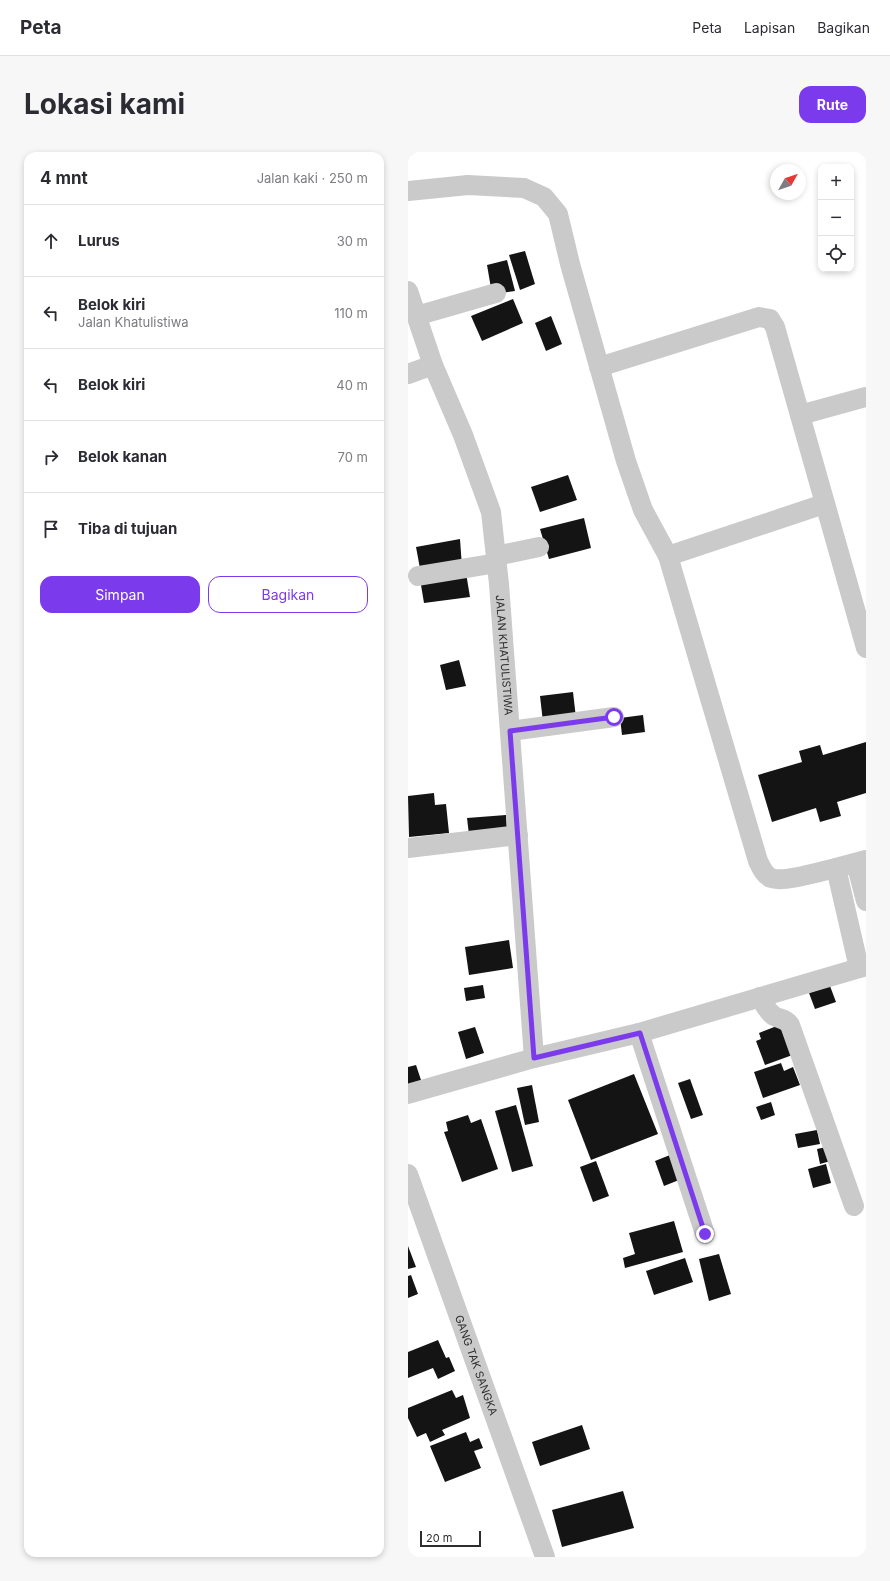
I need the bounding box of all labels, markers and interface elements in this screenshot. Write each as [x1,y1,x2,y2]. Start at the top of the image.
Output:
text: Peta [20,16,62,39]
text: Peta [692,19,722,36]
text: Lapisan [744,19,795,36]
text: Bagikan [817,19,870,36]
button: Rute [799,86,866,123]
text: Lokasi kami [24,87,185,121]
north arrow [770,164,806,200]
map controls [818,164,854,272]
button: + [818,164,854,200]
text: 4 mnt [40,168,88,188]
text: Jalan kaki · 250 m [257,170,368,186]
button: − [818,200,854,236]
icon: ahead [40,230,62,252]
text: Lurus [78,231,120,250]
text: 30 m [337,233,368,249]
button: locate [818,236,854,272]
text: Belok kiri [78,295,145,314]
icon: left [40,302,62,324]
text: 110 m [334,305,368,321]
text: Jalan Khatulistiwa [78,314,189,330]
icon: left [40,374,62,396]
text: Belok kiri [78,375,145,394]
text: 40 m [336,377,368,393]
icon: right [40,446,62,468]
text: Belok kanan [78,447,167,466]
text: 70 m [338,449,368,465]
icon: arrive [40,518,62,540]
text: Tiba di tujuan [78,519,177,538]
button: Simpan [40,576,200,613]
button: Bagikan [208,576,368,613]
street label: JALAN KHATULISTIWA [493,595,516,716]
route start [605,708,623,726]
route end [696,1225,714,1243]
street label: GANG TAK SANGKA [452,1313,501,1418]
scale bar [420,1529,481,1548]
text: 20 m [426,1531,452,1545]

